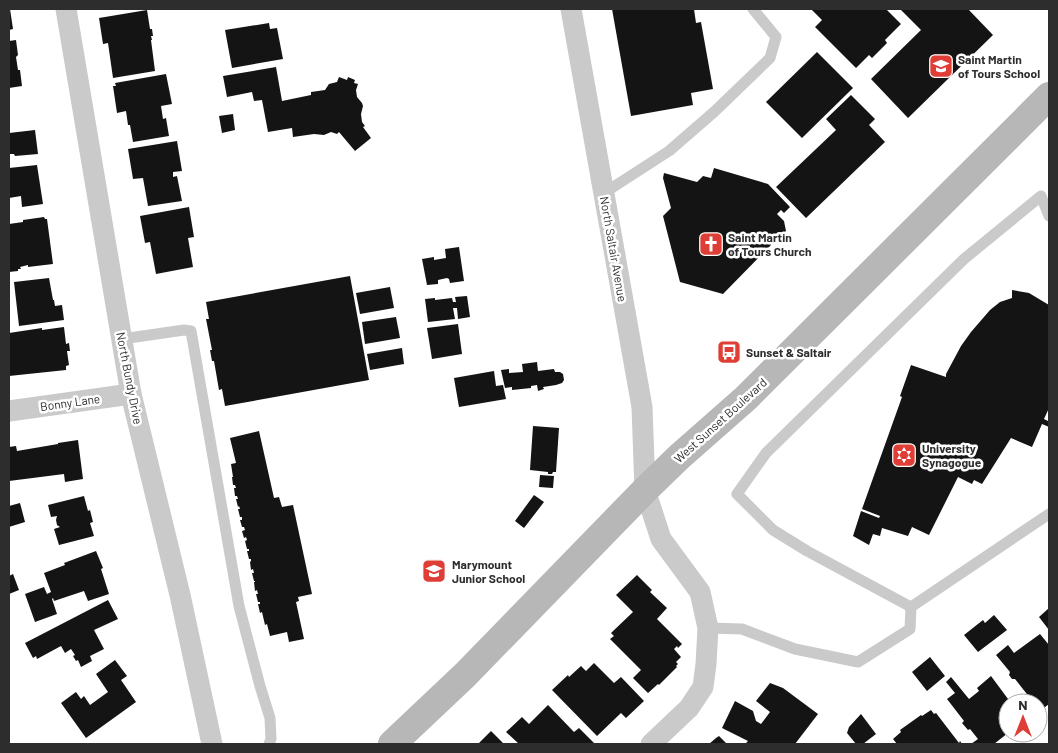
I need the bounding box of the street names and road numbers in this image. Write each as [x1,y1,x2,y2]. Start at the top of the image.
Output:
street label: North Saltair Avenue [598,195,630,303]
street label: North Bundy Drive [114,331,146,425]
street label: West Sunset Boulevard [671,375,769,465]
street label: Bonny Lane [39,391,101,413]

